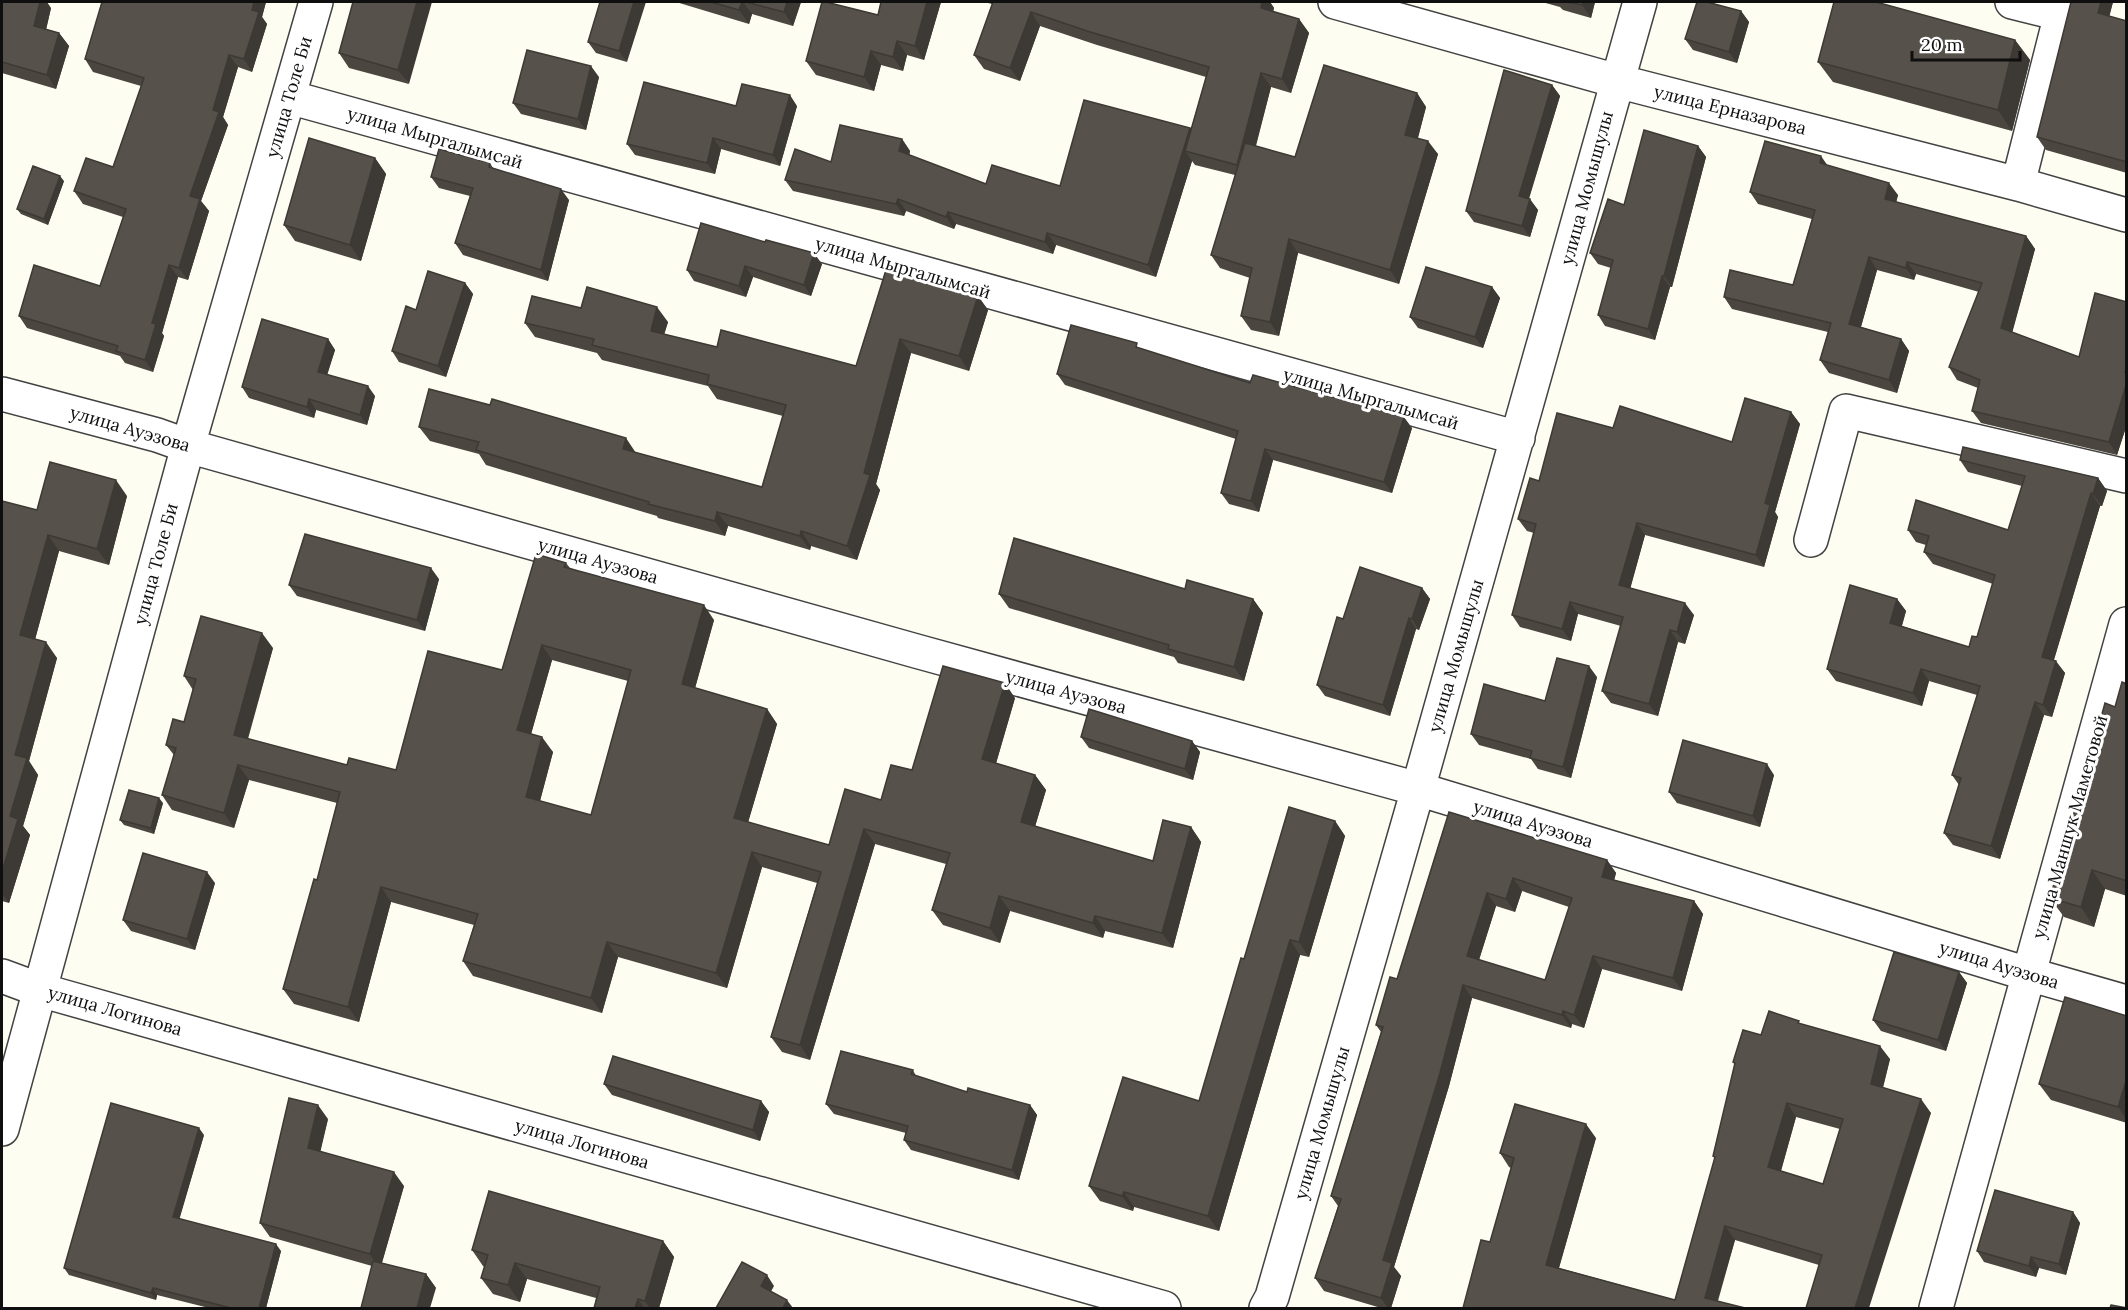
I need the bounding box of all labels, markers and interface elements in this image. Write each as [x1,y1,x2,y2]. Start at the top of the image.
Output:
scale bar [1912,24,2020,62]
street label: улица Толе Би [260,33,317,160]
text: 20 m [1921,33,1963,56]
street label: улица Ерназарова [1651,79,1809,140]
street label: улица Мыргалымсай [345,101,526,174]
street label: улица Момышулы [1555,108,1618,267]
street label: улица Мыргалымсай [813,231,994,304]
street label: улица Мыргалымсай [1281,362,1462,435]
street label: улица Ауэзова [67,400,193,457]
street label: улица Толе Би [128,500,183,627]
street label: улица Ауэзова [535,532,661,589]
street label: улица Момышулы [1423,576,1488,735]
street label: улица Ауэзова [1003,664,1129,719]
street label: улица Маншук Маметовой [2027,712,2113,941]
street label: улица Ауэзова [1470,794,1596,853]
street label: улица Ауэзова [1936,935,2062,994]
street label: улица Логинова [45,980,185,1041]
street label: улица Момышулы [1289,1043,1354,1202]
street label: улица Логинова [512,1113,652,1174]

